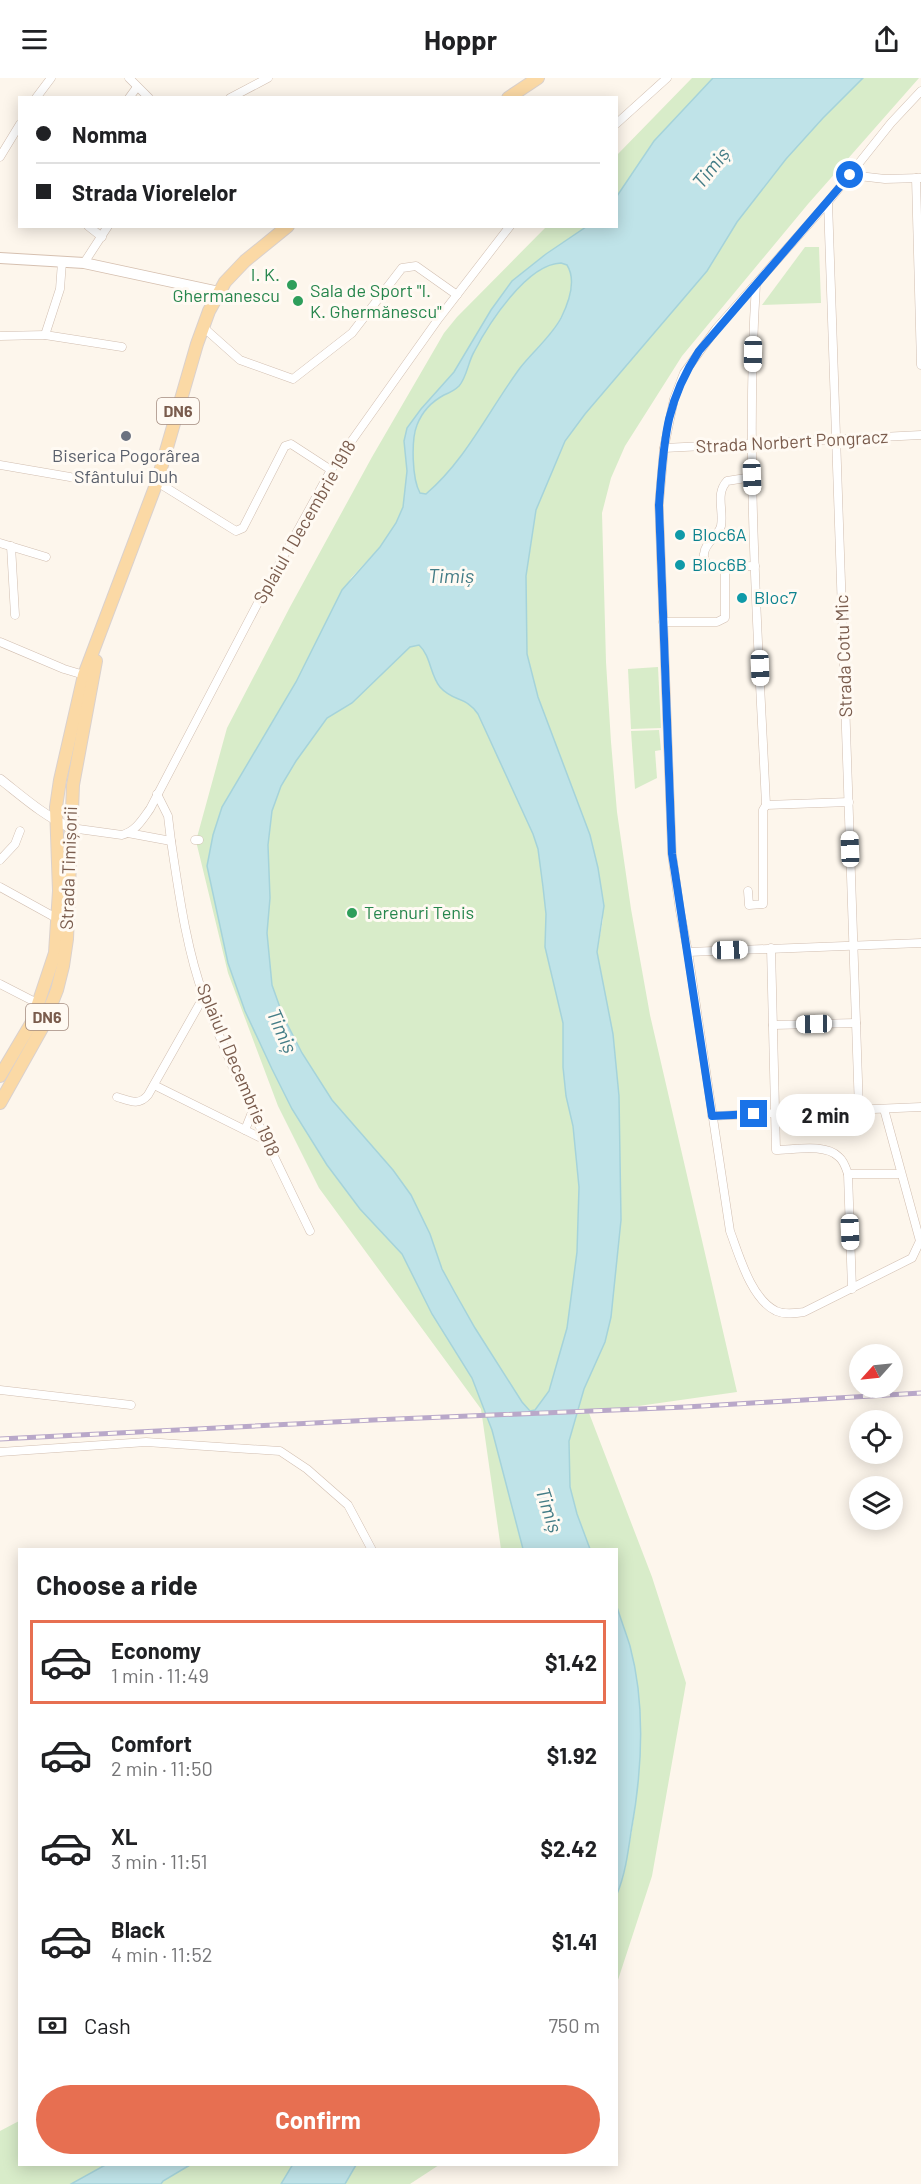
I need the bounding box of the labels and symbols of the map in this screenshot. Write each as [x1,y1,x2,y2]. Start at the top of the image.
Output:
water label: Timiș [686,142,734,193]
route start [836,161,863,188]
place label: I. K. Ghermanescu [172,263,280,306]
marker: I. K. Ghermanescu [285,278,299,292]
place label: Sala de Sport "I. K. Ghermănescu" [310,279,442,322]
marker: Sala de Sport "I. K. Ghermănescu" [291,294,305,308]
car [744,336,762,372]
road number: DN6 [157,398,199,424]
street label: Strada Norbert Pongracz [695,425,889,457]
marker: Biserica Pogorârea Sfântului Duh [119,429,133,443]
street label: Splaiul 1 Decembrie 1918 [248,436,360,607]
place label: Biserica Pogorârea Sfântului Duh [52,444,200,487]
car [742,459,762,495]
place label: Bloc6A [692,523,747,545]
marker: Bloc6A [673,528,687,542]
place label: Bloc6B [692,553,747,575]
marker: Bloc6B [673,558,687,572]
water label: Timiș [428,563,474,587]
place label: Bloc7 [754,586,798,608]
marker: Bloc7 [735,591,749,605]
street label: Strada Cotu Mic [830,594,856,718]
car [750,650,770,686]
street label: Strada Timișorii [55,806,81,930]
car [840,831,860,867]
place label: Terenuri Tenis [364,901,474,923]
marker: Terenuri Tenis [345,906,359,920]
car [712,940,748,960]
street label: Splaiul 1 Decembrie 1918 [193,980,285,1159]
road number: DN6 [26,1004,68,1030]
water label: Timiș [263,1005,303,1057]
car [796,1015,832,1033]
callout: 2 min [775,1093,874,1135]
route end [740,1100,767,1127]
car [840,1214,860,1250]
north arrow [849,1344,903,1398]
water label: Timiș [531,1484,568,1535]

